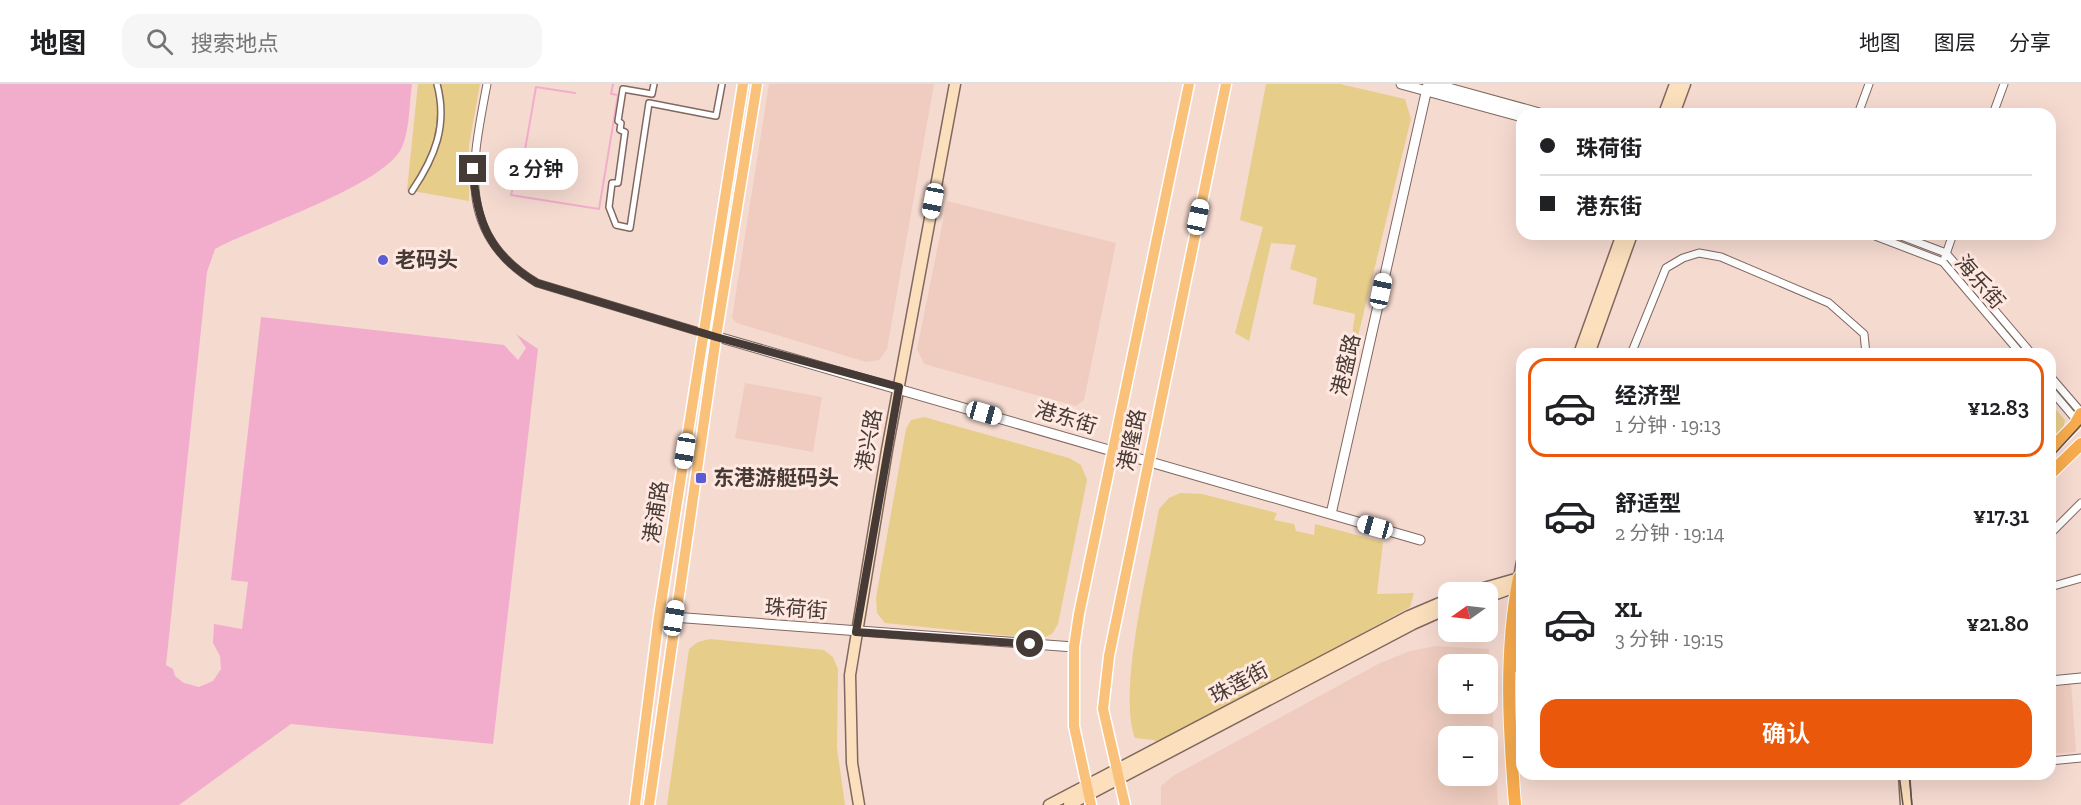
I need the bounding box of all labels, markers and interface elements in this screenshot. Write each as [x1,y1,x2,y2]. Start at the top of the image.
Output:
search box [122,14,542,68]
icon: search [143,25,176,58]
text: 地图 [30,27,86,60]
text: 搜索地点 [191,30,279,57]
text: 地图 [1859,30,1901,55]
text: 图层 [1934,30,1976,55]
text: 分享 [2009,30,2051,55]
text: 珠荷街 [1576,135,1642,162]
callout: 2 分钟 [494,148,578,190]
route end [459,155,486,182]
text: 2 分钟 [509,157,563,181]
car [921,182,945,220]
text: 港东街 [1576,193,1642,220]
car [1185,198,1211,236]
place label: 老码头 [395,247,458,272]
street label: 海乐街 [1950,250,2010,314]
marker: 老码头 [376,253,390,267]
car [1368,272,1394,310]
street label: 港盛路 [1326,331,1365,398]
icon: car [1543,381,1597,435]
text: 经济型 [1615,382,1681,409]
text: ¥12.83 [1968,394,2029,421]
street label: 港东街 [1032,396,1100,439]
car [964,399,1004,427]
street label: 港隆路 [1113,406,1150,473]
street label: 港兴路 [851,407,886,473]
text: 1 分钟 · 19:13 [1615,413,1721,437]
car [673,432,697,470]
place label: 东港游艇码头 [713,465,839,490]
marker: 东港游艇码头 [694,471,708,485]
street label: 港浦路 [638,479,673,545]
icon: car [1543,489,1597,543]
text: 舒适型 [1615,490,1681,517]
text: ¥17.31 [1973,502,2029,529]
car [1355,513,1395,541]
text: 2 分钟 · 19:14 [1615,521,1725,545]
north arrow [1438,582,1498,642]
map controls [1438,582,1498,786]
street label: 珠荷街 [764,594,828,623]
text: XL [1615,596,1642,623]
icon: car [1543,597,1597,651]
car [662,599,686,637]
text: ¥21.80 [1966,610,2029,637]
text: 3 分钟 · 19:15 [1615,627,1724,651]
route start [1016,630,1043,657]
button: + [1438,654,1498,714]
street label: 珠莲街 [1205,657,1272,708]
button: 确认 [1540,699,2032,768]
button: − [1438,726,1498,786]

